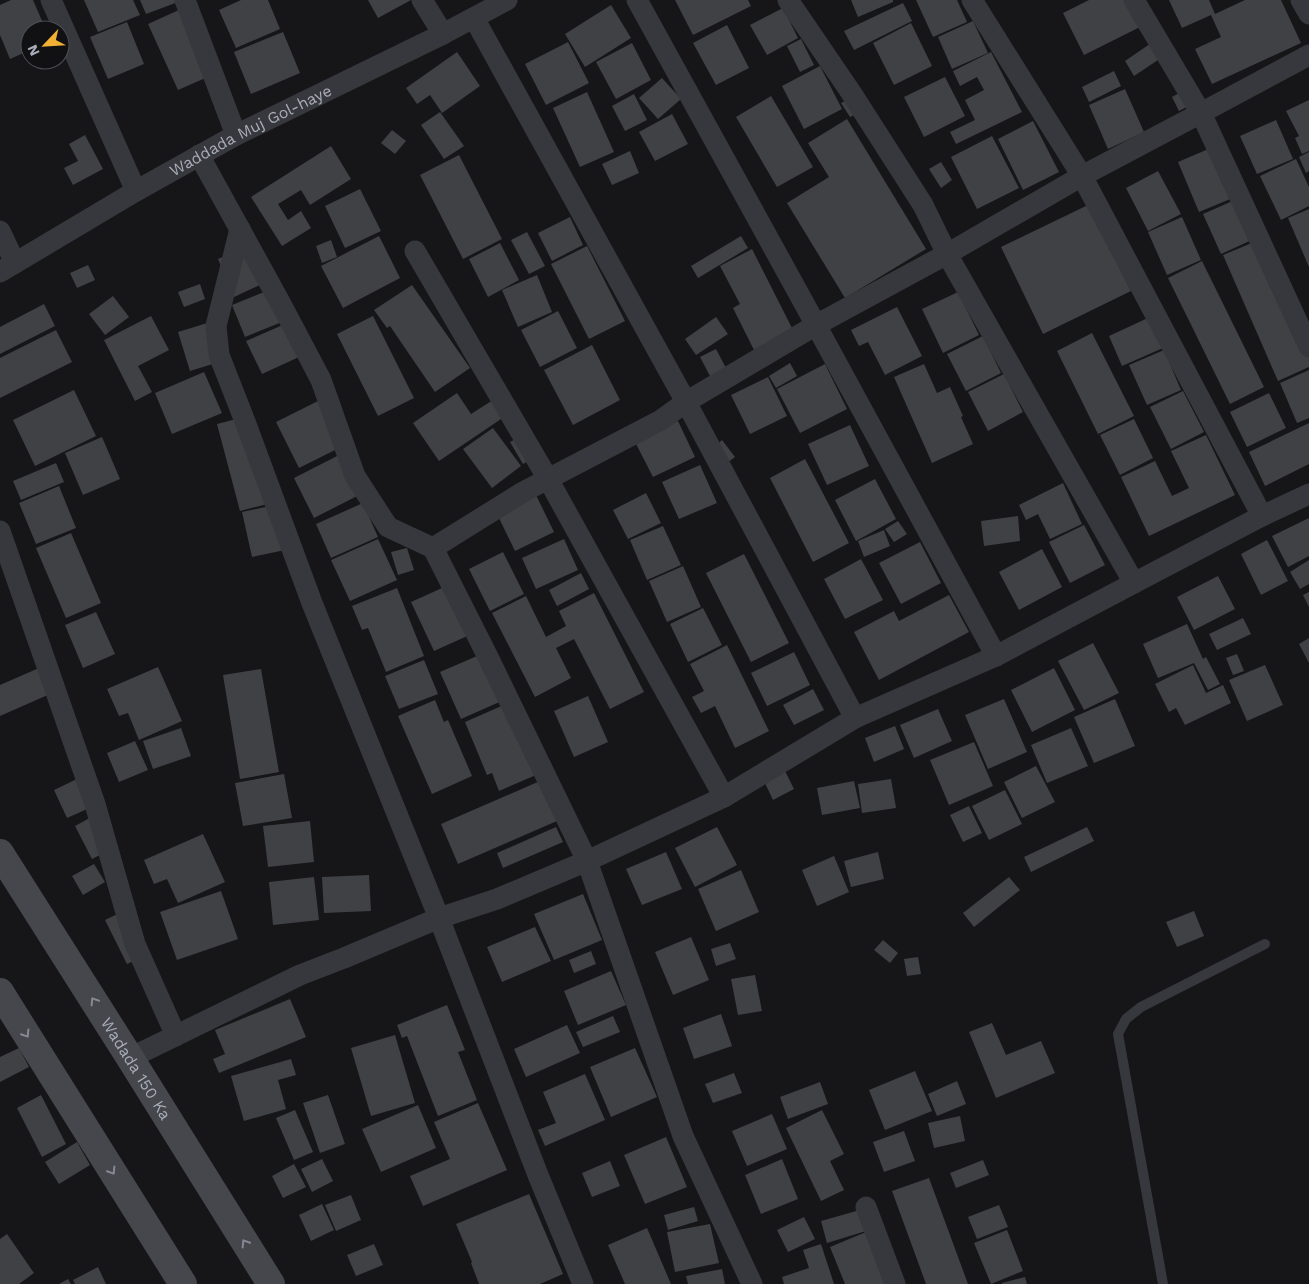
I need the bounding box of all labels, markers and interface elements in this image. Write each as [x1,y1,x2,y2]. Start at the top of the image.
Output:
north arrow [20,20,70,70]
text: N [24,42,43,59]
street label: Waddada Muj Gol-haye [166,81,335,180]
one-way arrow [90,998,100,1007]
street label: Wadada 150 Ka [97,1014,175,1123]
one-way arrow [19,1028,29,1037]
one-way arrow [106,1166,115,1175]
one-way arrow [242,1239,251,1248]

